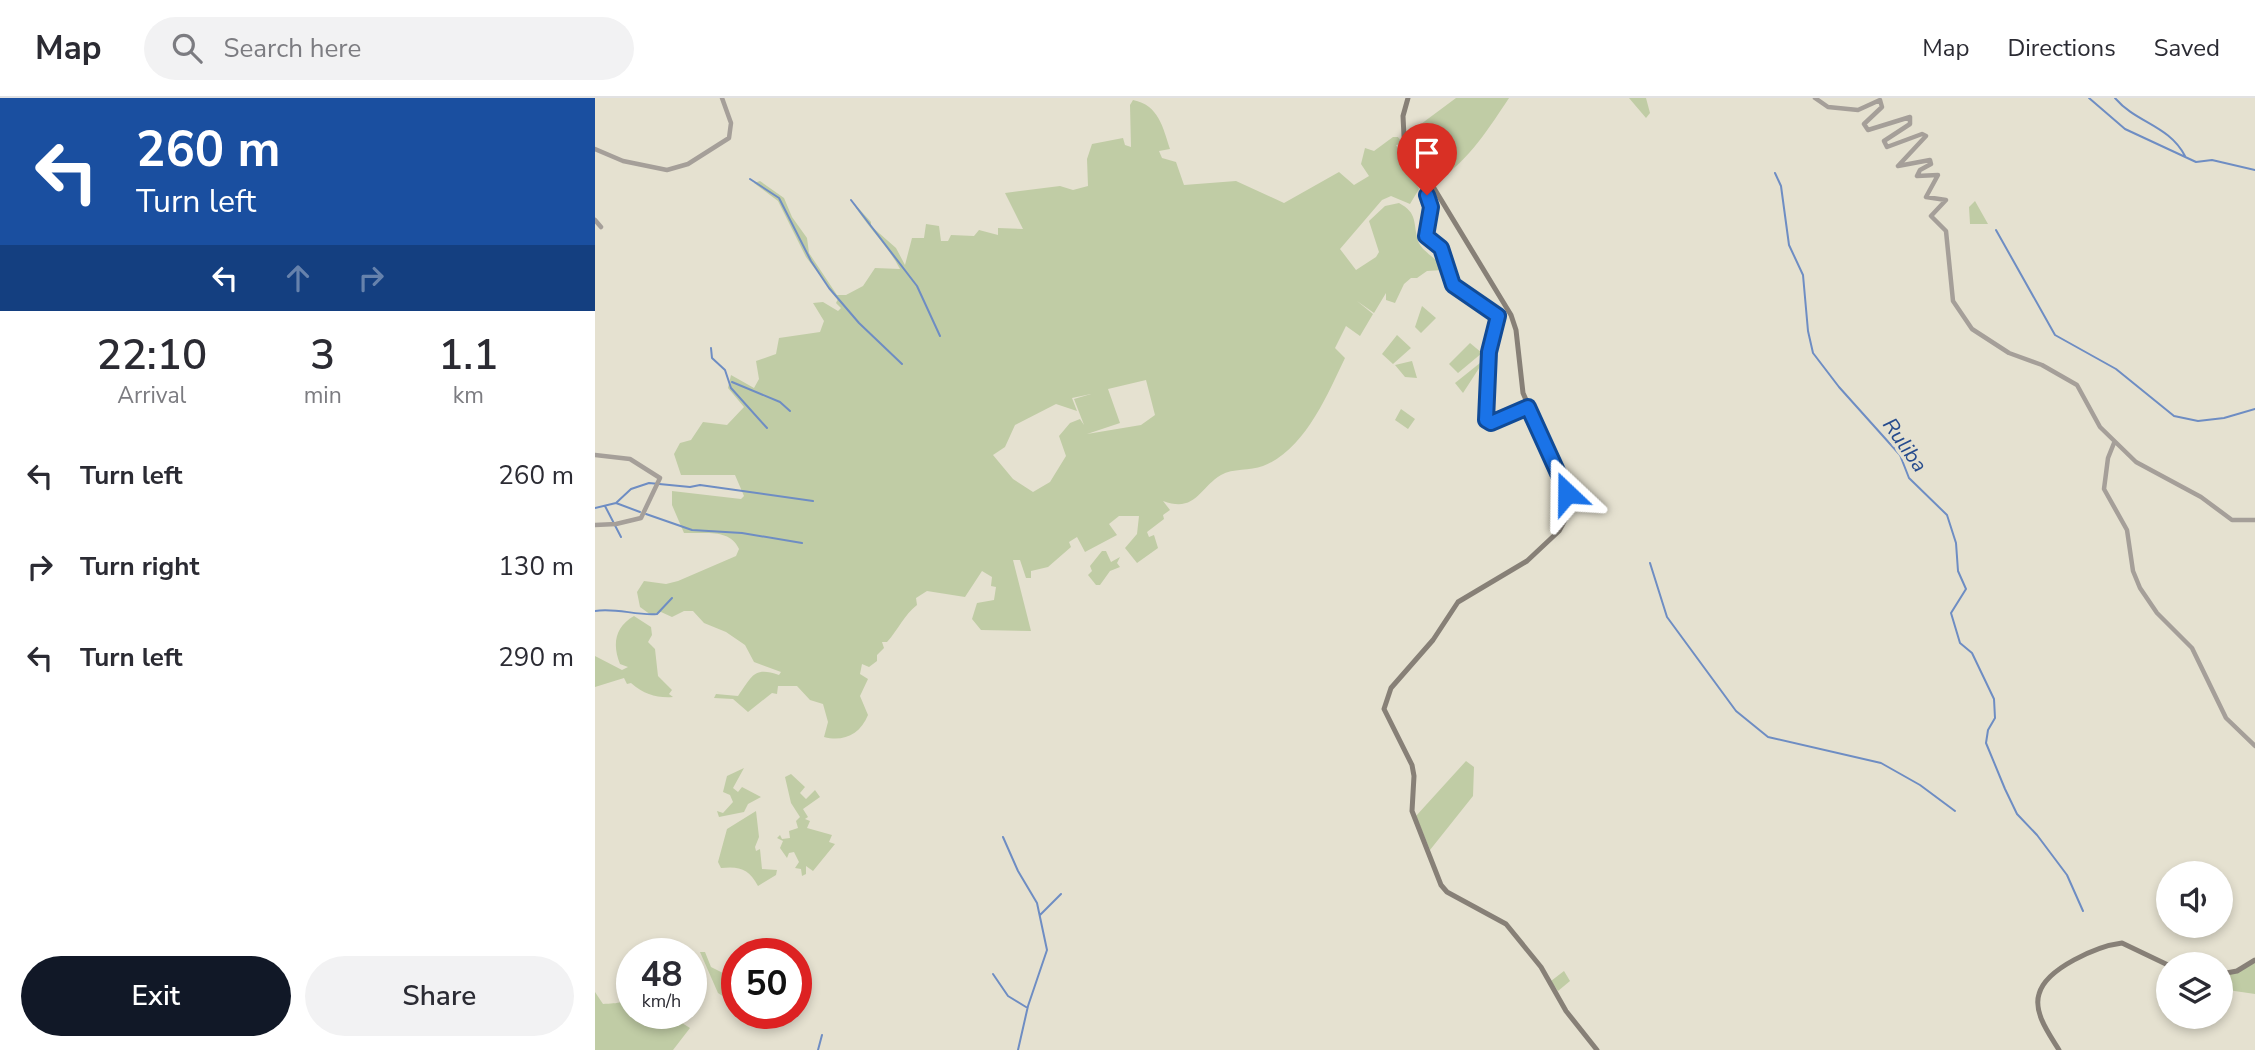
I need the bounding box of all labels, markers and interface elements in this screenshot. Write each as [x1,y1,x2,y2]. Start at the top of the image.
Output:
search box [144,17,634,80]
text: Map [35,26,102,71]
icon: search [168,29,206,67]
text: Search here [224,31,361,66]
text: Map [1922,32,1969,64]
text: Directions [2007,32,2116,64]
text: Saved [2154,32,2220,64]
text: 260 m [136,116,280,183]
pin [1397,123,1457,195]
icon: left [21,126,112,217]
icon: arrive [1408,134,1446,172]
text: Turn left [136,180,256,223]
icon: left [206,259,244,297]
icon: ahead [279,259,317,297]
icon: right [352,259,390,297]
text: 22:10 [96,327,207,384]
text: 3 [310,327,335,384]
text: 1.1 [438,327,499,384]
text: Arrival [117,380,186,411]
text: min [304,380,342,411]
text: km [453,380,484,411]
water label: Ruliba [1876,412,1934,478]
position arrow [1530,456,1604,530]
icon: left [21,457,59,495]
text: Turn left [80,458,183,493]
text: 260 m [498,458,574,493]
icon: right [21,548,59,586]
text: Turn right [80,549,199,584]
text: 130 m [498,549,574,584]
icon: left [21,639,59,677]
text: Turn left [80,640,183,675]
text: 290 m [498,640,574,675]
map controls [2156,861,2233,1029]
button: sound [2156,861,2233,938]
speed limit sign: 50 [721,938,812,1029]
text: 48 [640,951,683,998]
button: layers [2156,952,2233,1029]
button: Exit [21,956,291,1036]
button: Share [305,956,574,1036]
text: km/h [642,989,681,1013]

